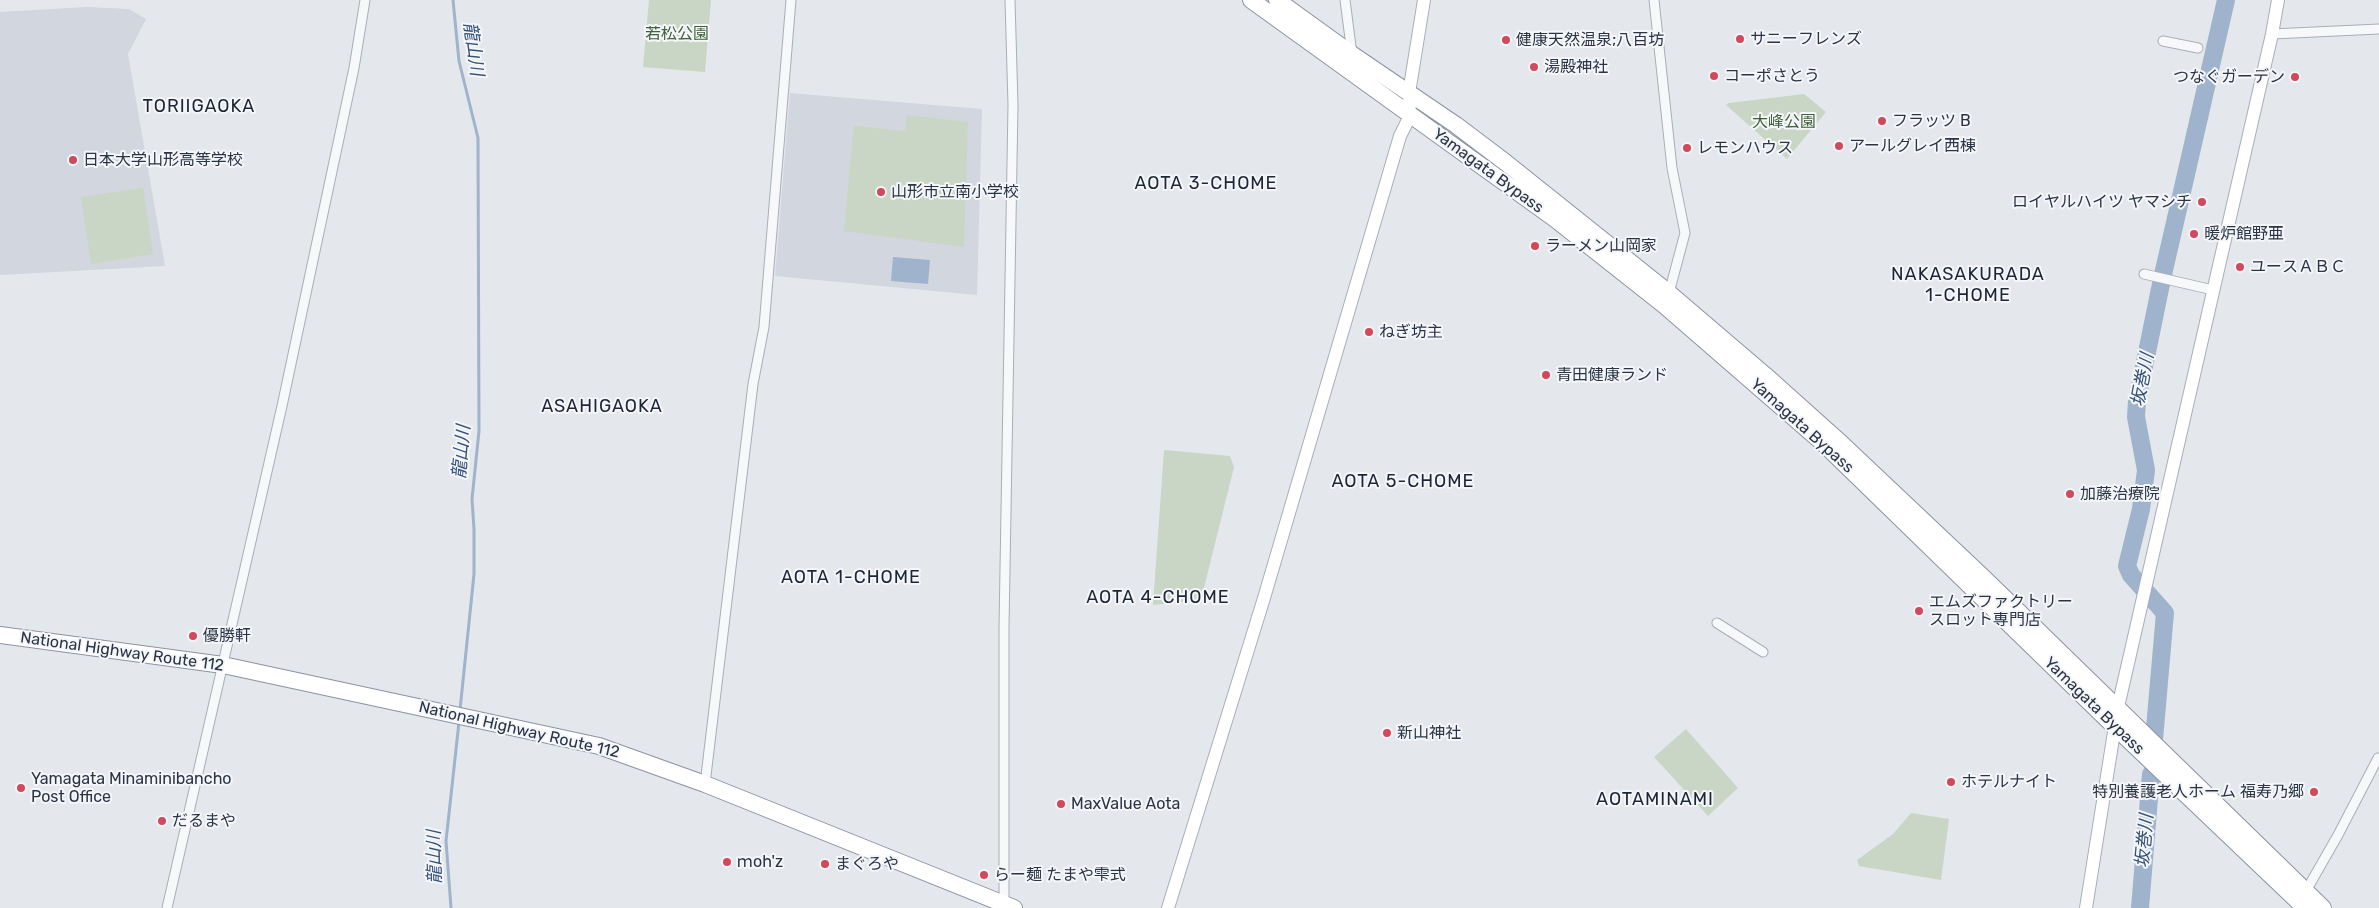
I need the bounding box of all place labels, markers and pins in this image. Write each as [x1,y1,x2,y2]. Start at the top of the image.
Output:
place label: サニーフレンズ [1750,29,1862,49]
place label: 健康天然温泉;八百坊 [1516,30,1664,50]
marker: サニーフレンズ [1734,33,1746,45]
marker: 健康天然温泉;八百坊 [1500,34,1512,46]
place label: 湯殿神社 [1544,57,1608,77]
marker: 湯殿神社 [1528,61,1540,73]
place label: コーポさとう [1724,66,1820,86]
place label: つなぐガーデン [2173,67,2285,87]
marker: コーポさとう [1708,70,1720,82]
marker: つなぐガーデン [2289,71,2301,83]
place label: フラッツ B [1892,111,1971,131]
marker: フラッツ B [1876,115,1888,127]
place label: アールグレイ西棟 [1849,136,1976,156]
place label: レモンハウス [1697,138,1793,158]
marker: アールグレイ西棟 [1833,140,1845,152]
marker: レモンハウス [1681,142,1693,154]
place label: 日本大学山形高等学校 [83,150,243,170]
marker: 日本大学山形高等学校 [67,154,79,166]
place label: 山形市立南小学校 [891,182,1019,202]
marker: 山形市立南小学校 [875,186,887,198]
place label: ロイヤルハイツ ヤマシチ [2012,192,2192,212]
marker: ロイヤルハイツ ヤマシチ [2196,196,2208,208]
place label: 暖炉館野亜 [2204,224,2284,244]
marker: 暖炉館野亜 [2188,228,2200,240]
place label: ラーメン山岡家 [1545,236,1657,256]
marker: ラーメン山岡家 [1529,240,1541,252]
place label: ユースＡＢＣ [2250,257,2346,277]
marker: ユースＡＢＣ [2234,261,2246,273]
place label: ねぎ坊主 [1379,322,1443,342]
marker: ねぎ坊主 [1363,326,1375,338]
place label: 青田健康ランド [1556,365,1668,385]
marker: 青田健康ランド [1540,369,1552,381]
place label: 加藤治療院 [2080,484,2160,504]
marker: 加藤治療院 [2064,488,2076,500]
place label: エムズファクトリー スロット専門店 [1929,592,2073,630]
marker: エムズファクトリー スロット専門店 [1913,605,1925,617]
place label: 優勝軒 [203,626,251,646]
marker: 優勝軒 [187,630,199,642]
place label: 新山神社 [1397,723,1461,743]
marker: 新山神社 [1381,727,1393,739]
place label: Yamagata Minaminibancho Post Office [31,769,232,807]
place label: ホテルナイト [1961,772,2057,792]
marker: ホテルナイト [1945,776,1957,788]
marker: Yamagata Minaminibancho Post Office [15,782,27,794]
place label: 特別養護老人ホーム 福寿乃郷 [2092,782,2304,802]
marker: 特別養護老人ホーム 福寿乃郷 [2308,786,2320,798]
place label: MaxValue Aota [1071,794,1180,814]
marker: MaxValue Aota [1055,798,1067,810]
place label: だるまや [172,811,236,831]
marker: だるまや [156,815,168,827]
place label: ｍoh'z [737,852,783,872]
place label: まぐろや [835,854,899,874]
marker: ｍoh'z [721,856,733,868]
marker: まぐろや [819,858,831,870]
place label: らー麺 たまや雫式 [994,865,1126,885]
marker: らー麺 たまや雫式 [978,869,990,881]

